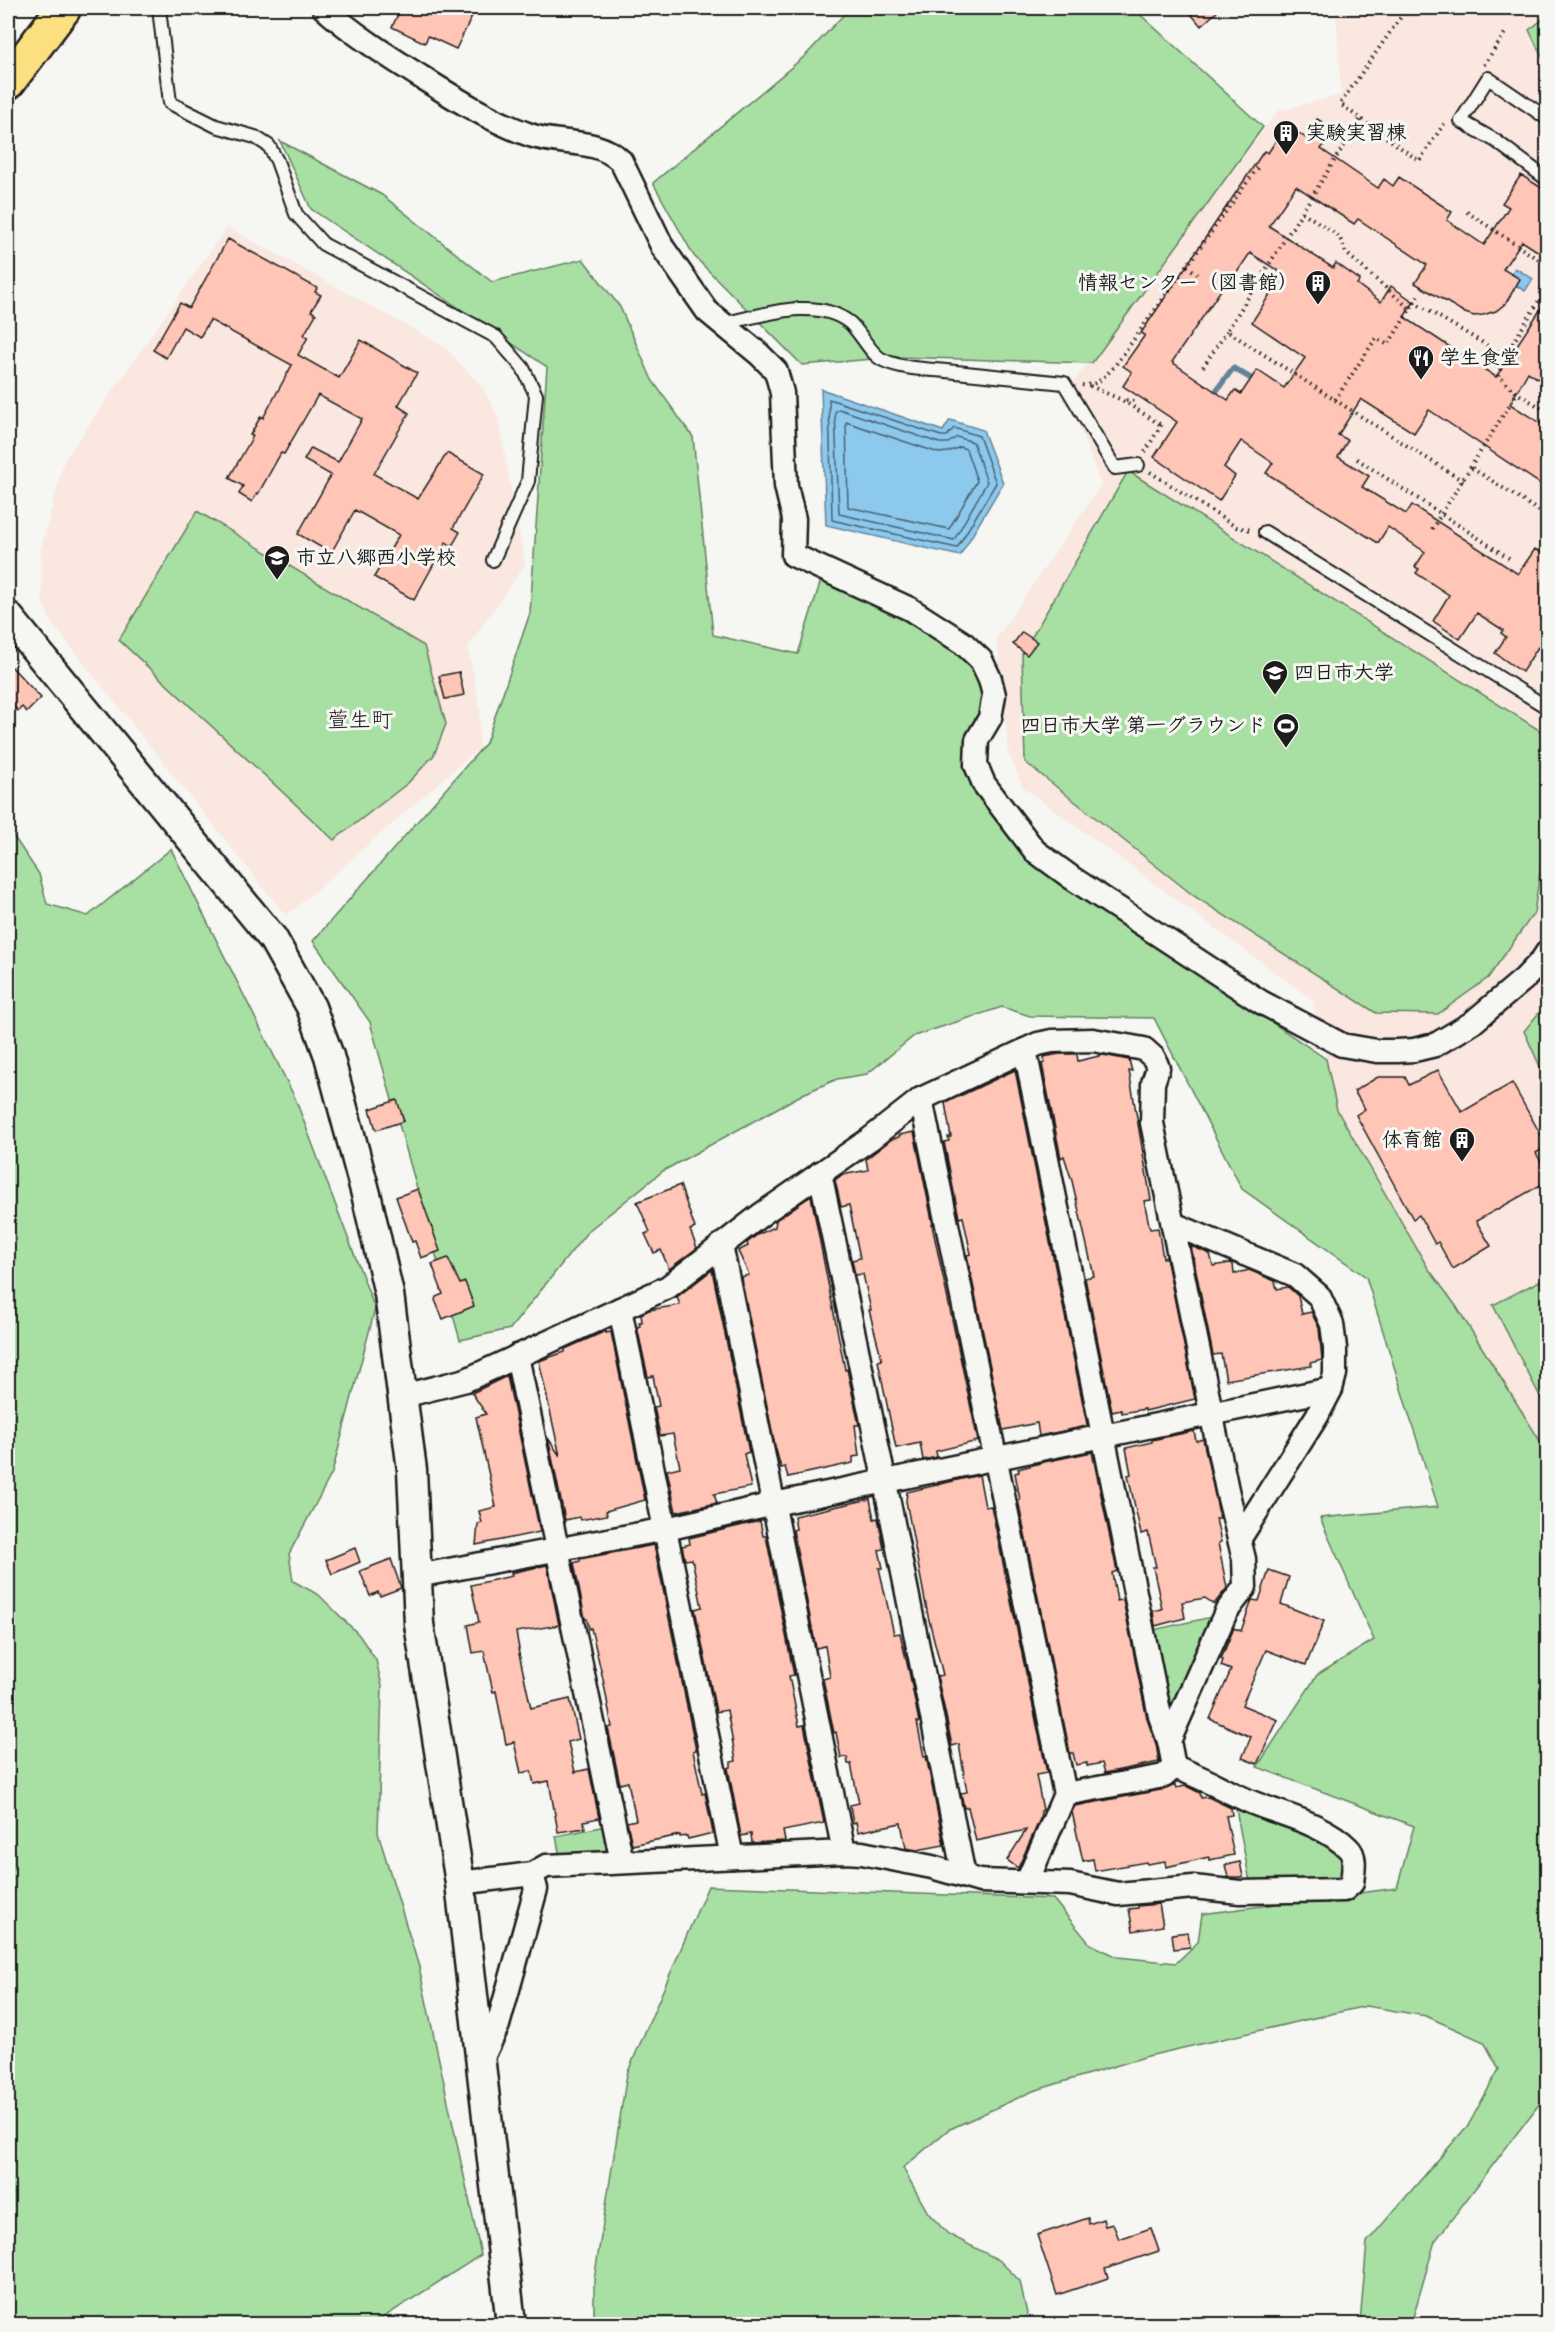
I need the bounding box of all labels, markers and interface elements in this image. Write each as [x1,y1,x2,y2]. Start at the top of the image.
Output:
building icon: 実験実習棟 [1271,118,1301,156]
place label: 実験実習棟 [1306,121,1407,145]
building icon: 情報センター（図書館） [1303,268,1333,306]
place label: 情報センター（図書館） [1078,271,1298,295]
restaurant icon: 学生食堂 [1406,343,1436,381]
place label: 学生食堂 [1440,346,1520,370]
school or university icon: 市立八郷西小学校 [262,543,292,581]
place label: 市立八郷西小学校 [296,546,456,570]
school or university icon: 四日市大学 [1260,658,1290,696]
place label: 四日市大学 [1294,661,1394,685]
district label: 萱生町 [327,707,393,734]
sports icon: 四日市大学 第一グラウンド [1271,711,1301,749]
place label: 四日市大学 第一グラウンド [1021,714,1266,738]
building icon: 体育館 [1447,1125,1477,1163]
place label: 体育館 [1382,1128,1442,1152]

